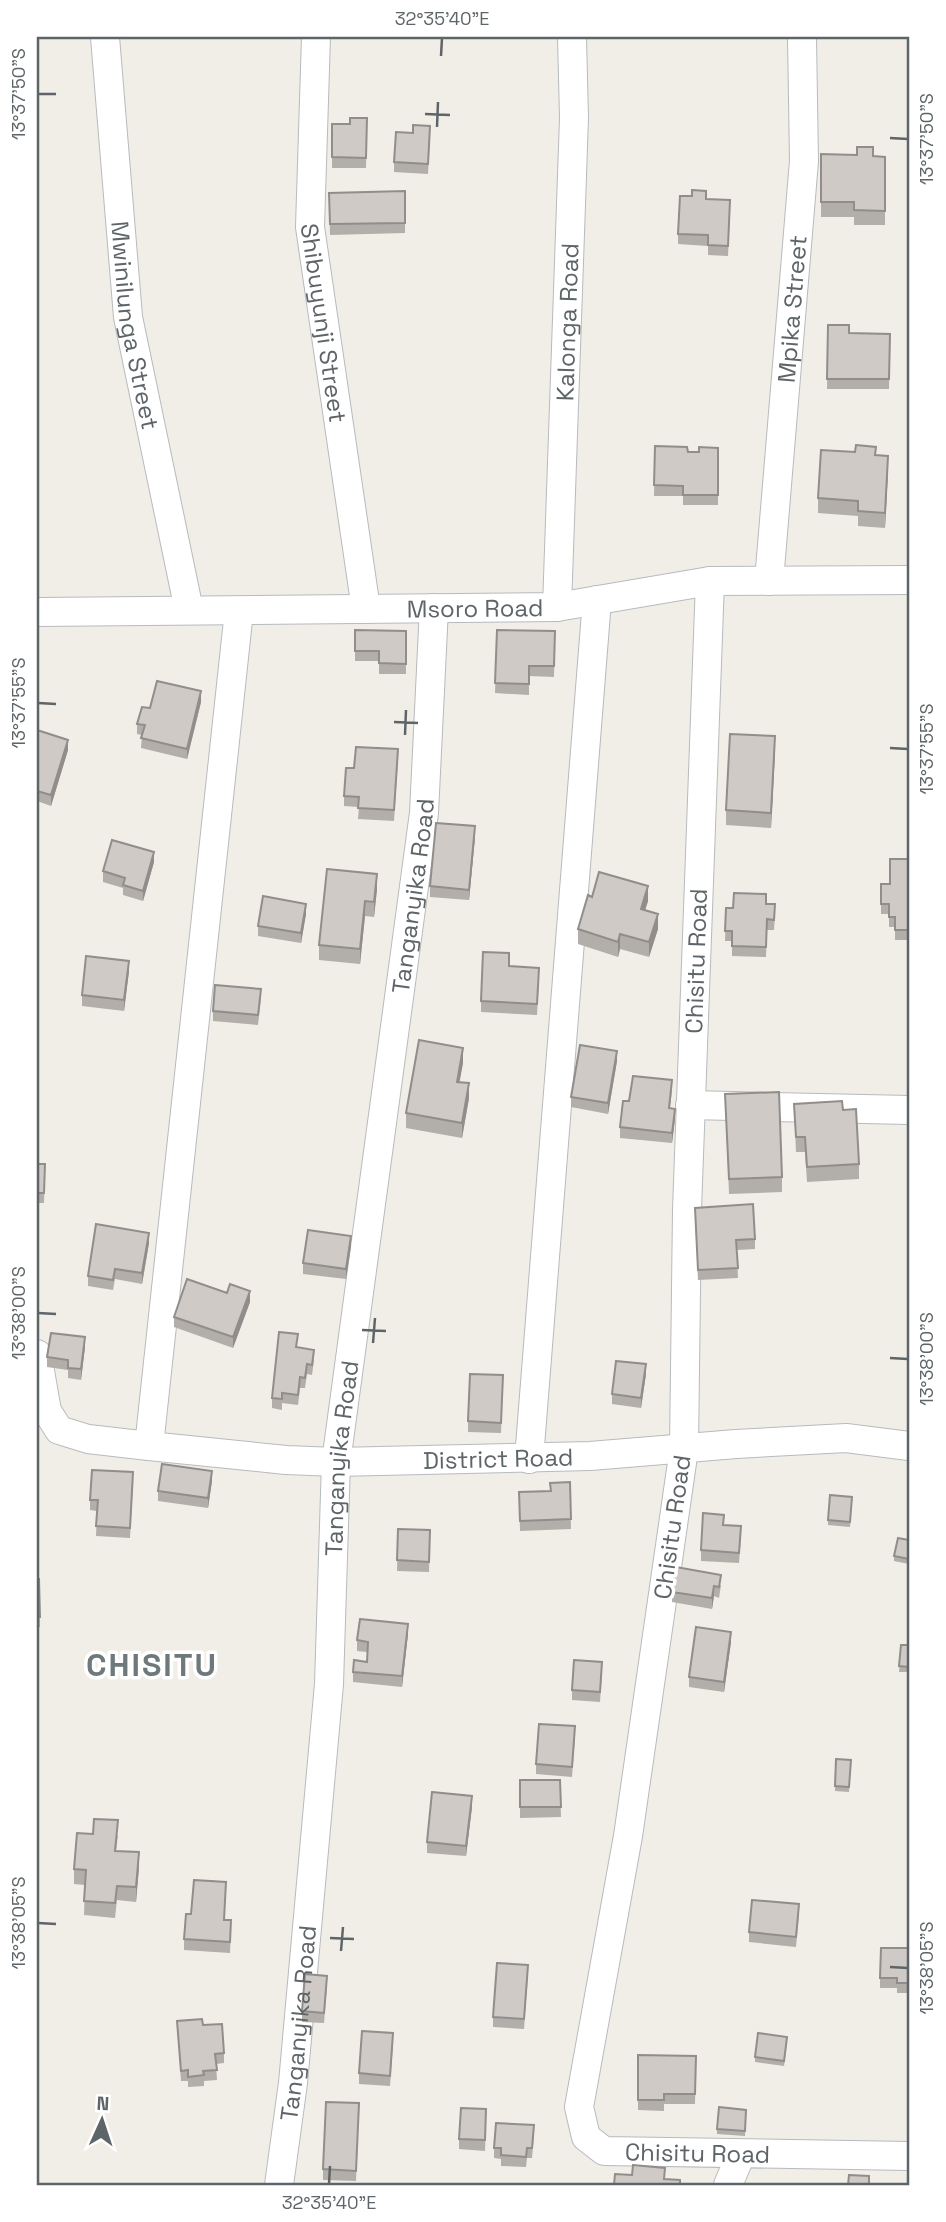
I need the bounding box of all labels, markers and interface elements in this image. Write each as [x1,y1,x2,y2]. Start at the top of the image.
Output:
text: 32°35'40"E [395,7,489,30]
text: 13°37'50"S [7,48,30,140]
text: 13°37'50"S [915,93,938,185]
street label: Mwinilunga Street [105,220,166,432]
street label: Shibuyunji Street [294,221,354,425]
street label: Mpika Street [770,234,813,384]
street label: Kalonga Road [549,243,585,402]
street label: Msoro Road [406,592,544,624]
text: 13°37'55"S [7,657,30,749]
text: 13°37'55"S [915,703,938,795]
street label: Tanganyika Road [384,798,440,995]
street label: Chisitu Road [678,888,714,1034]
text: 13°38'00"S [7,1266,30,1360]
text: 13°38'00"S [915,1312,938,1406]
street label: Tanganyika Road [318,1358,365,1556]
street label: District Road [423,1441,574,1475]
street label: Chisitu Road [647,1453,697,1601]
district label: CHISITU [86,1645,218,1685]
text: 13°38'05"S [7,1877,30,1969]
text: 13°38'05"S [915,1922,938,2014]
street label: Tanganyika Road [272,1924,323,2123]
north arrow [66,2086,136,2156]
text: N [96,2091,110,2116]
street label: Chisitu Road [625,2136,770,2169]
text: 32°35'40"E [282,2191,376,2214]

